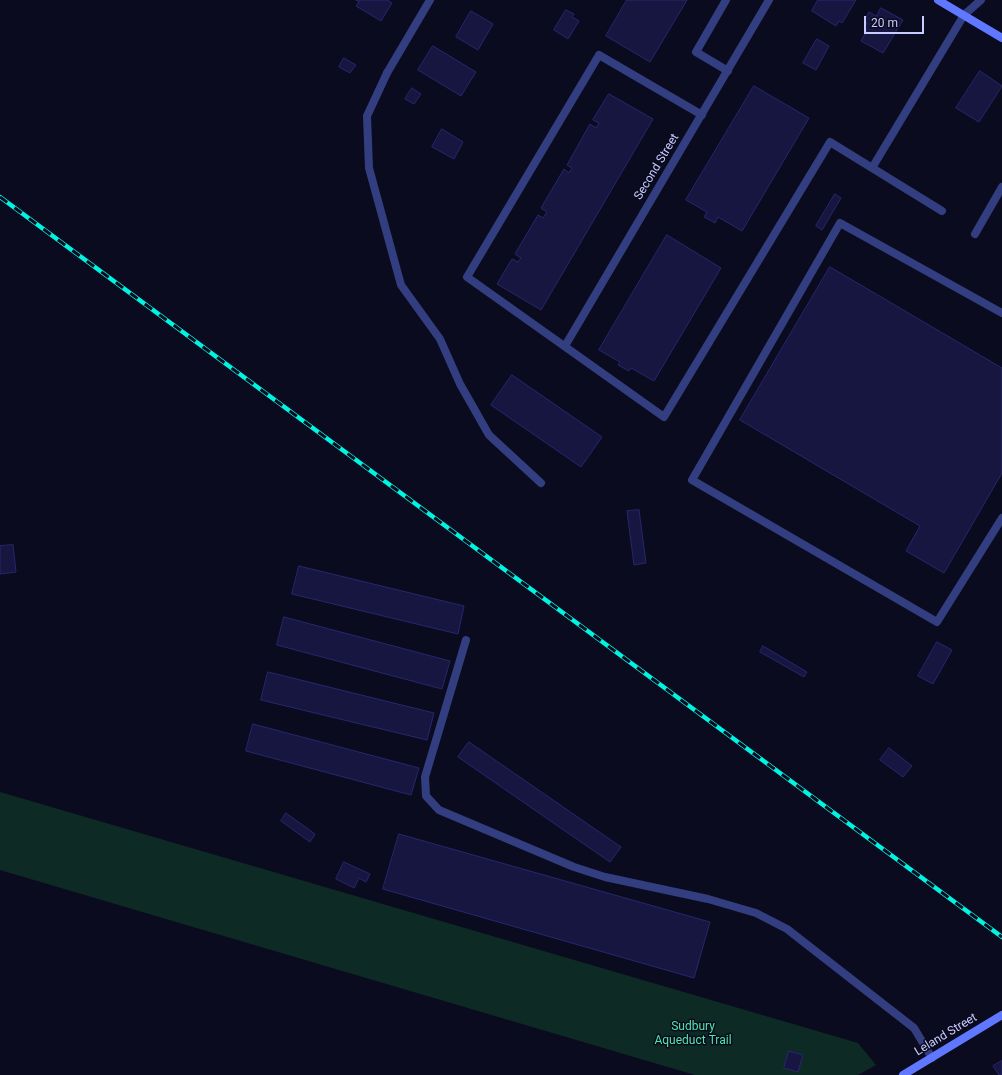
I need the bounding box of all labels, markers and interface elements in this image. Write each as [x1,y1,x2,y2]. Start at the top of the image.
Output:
scale bar [866,8,926,34]
text: 20 m [871,16,898,30]
street label: Second Street [632,131,682,203]
street label: Leland Street [912,1011,980,1059]
park label: Sudbury Aqueduct Trail [654,1020,732,1048]

